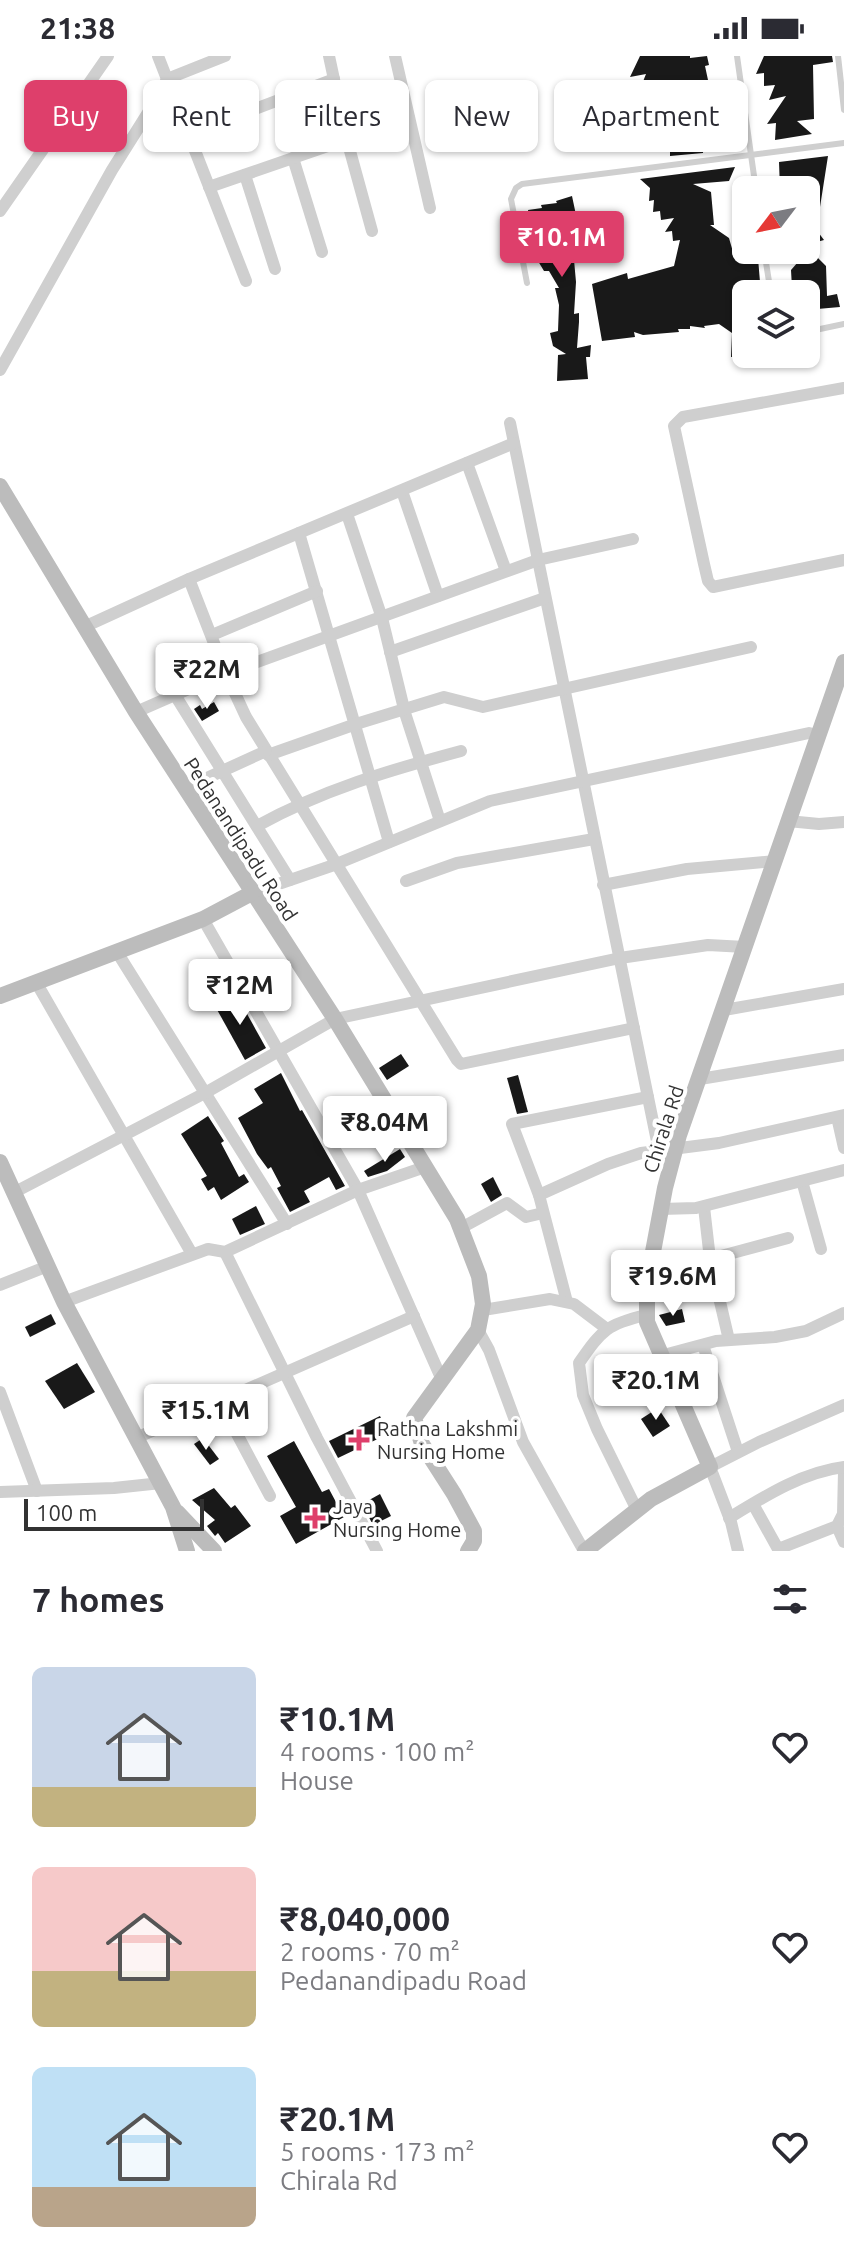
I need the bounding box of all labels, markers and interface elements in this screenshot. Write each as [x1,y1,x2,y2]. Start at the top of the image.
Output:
text: 21:38 [40,11,115,45]
chip: Buy [24,80,127,152]
chip: Rent [143,80,259,152]
chip: Filters [275,80,409,152]
chip: New [425,80,538,152]
chip: Apartment [554,80,748,152]
north arrow [732,176,820,264]
map controls [732,176,820,368]
pin: ₹10.1M [497,211,627,279]
text: ₹10.1M [518,222,606,251]
button: layers [732,280,820,368]
pin: ₹22M [160,643,254,711]
text: ₹22M [173,654,241,683]
street label: Pedanandipadu Road [180,753,302,925]
pin: ₹12M [193,959,287,1027]
text: ₹12M [206,970,274,999]
street label: Chirala Rd [638,1082,688,1176]
pin: ₹8.04M [320,1096,450,1164]
text: ₹8.04M [341,1107,429,1136]
pin: ₹19.6M [608,1250,738,1318]
text: ₹19.6M [629,1261,717,1290]
pin: ₹20.1M [591,1354,721,1422]
text: ₹20.1M [612,1365,700,1394]
pin: ₹15.1M [141,1384,271,1452]
text: ₹15.1M [162,1395,250,1424]
place label: Rathna Lakshmi Nursing Home [377,1417,518,1463]
marker: Rathna Lakshmi Nursing Home [348,1429,370,1451]
scale bar [24,1495,204,1531]
place label: Jaya Nursing Home [333,1495,461,1541]
text: 100 m [36,1500,97,1525]
marker: Jaya Nursing Home [304,1507,326,1529]
icon: filters [768,1577,812,1621]
text: 7 homes [32,1580,165,1618]
icon: home [96,1699,192,1795]
text: ₹10.1M [280,1699,395,1737]
icon: heart [768,1725,812,1769]
text: 4 rooms · 100 m² [280,1737,475,1766]
text: House [280,1766,354,1795]
icon: home [96,1899,192,1995]
text: ₹8,040,000 [280,1899,450,1937]
icon: heart [768,1925,812,1969]
text: 2 rooms · 70 m² [280,1937,460,1966]
text: Pedanandipadu Road [280,1966,527,1995]
icon: home [96,2099,192,2195]
text: ₹20.1M [280,2099,395,2137]
icon: heart [768,2125,812,2169]
text: 5 rooms · 173 m² [280,2137,475,2166]
text: Chirala Rd [280,2166,398,2195]

